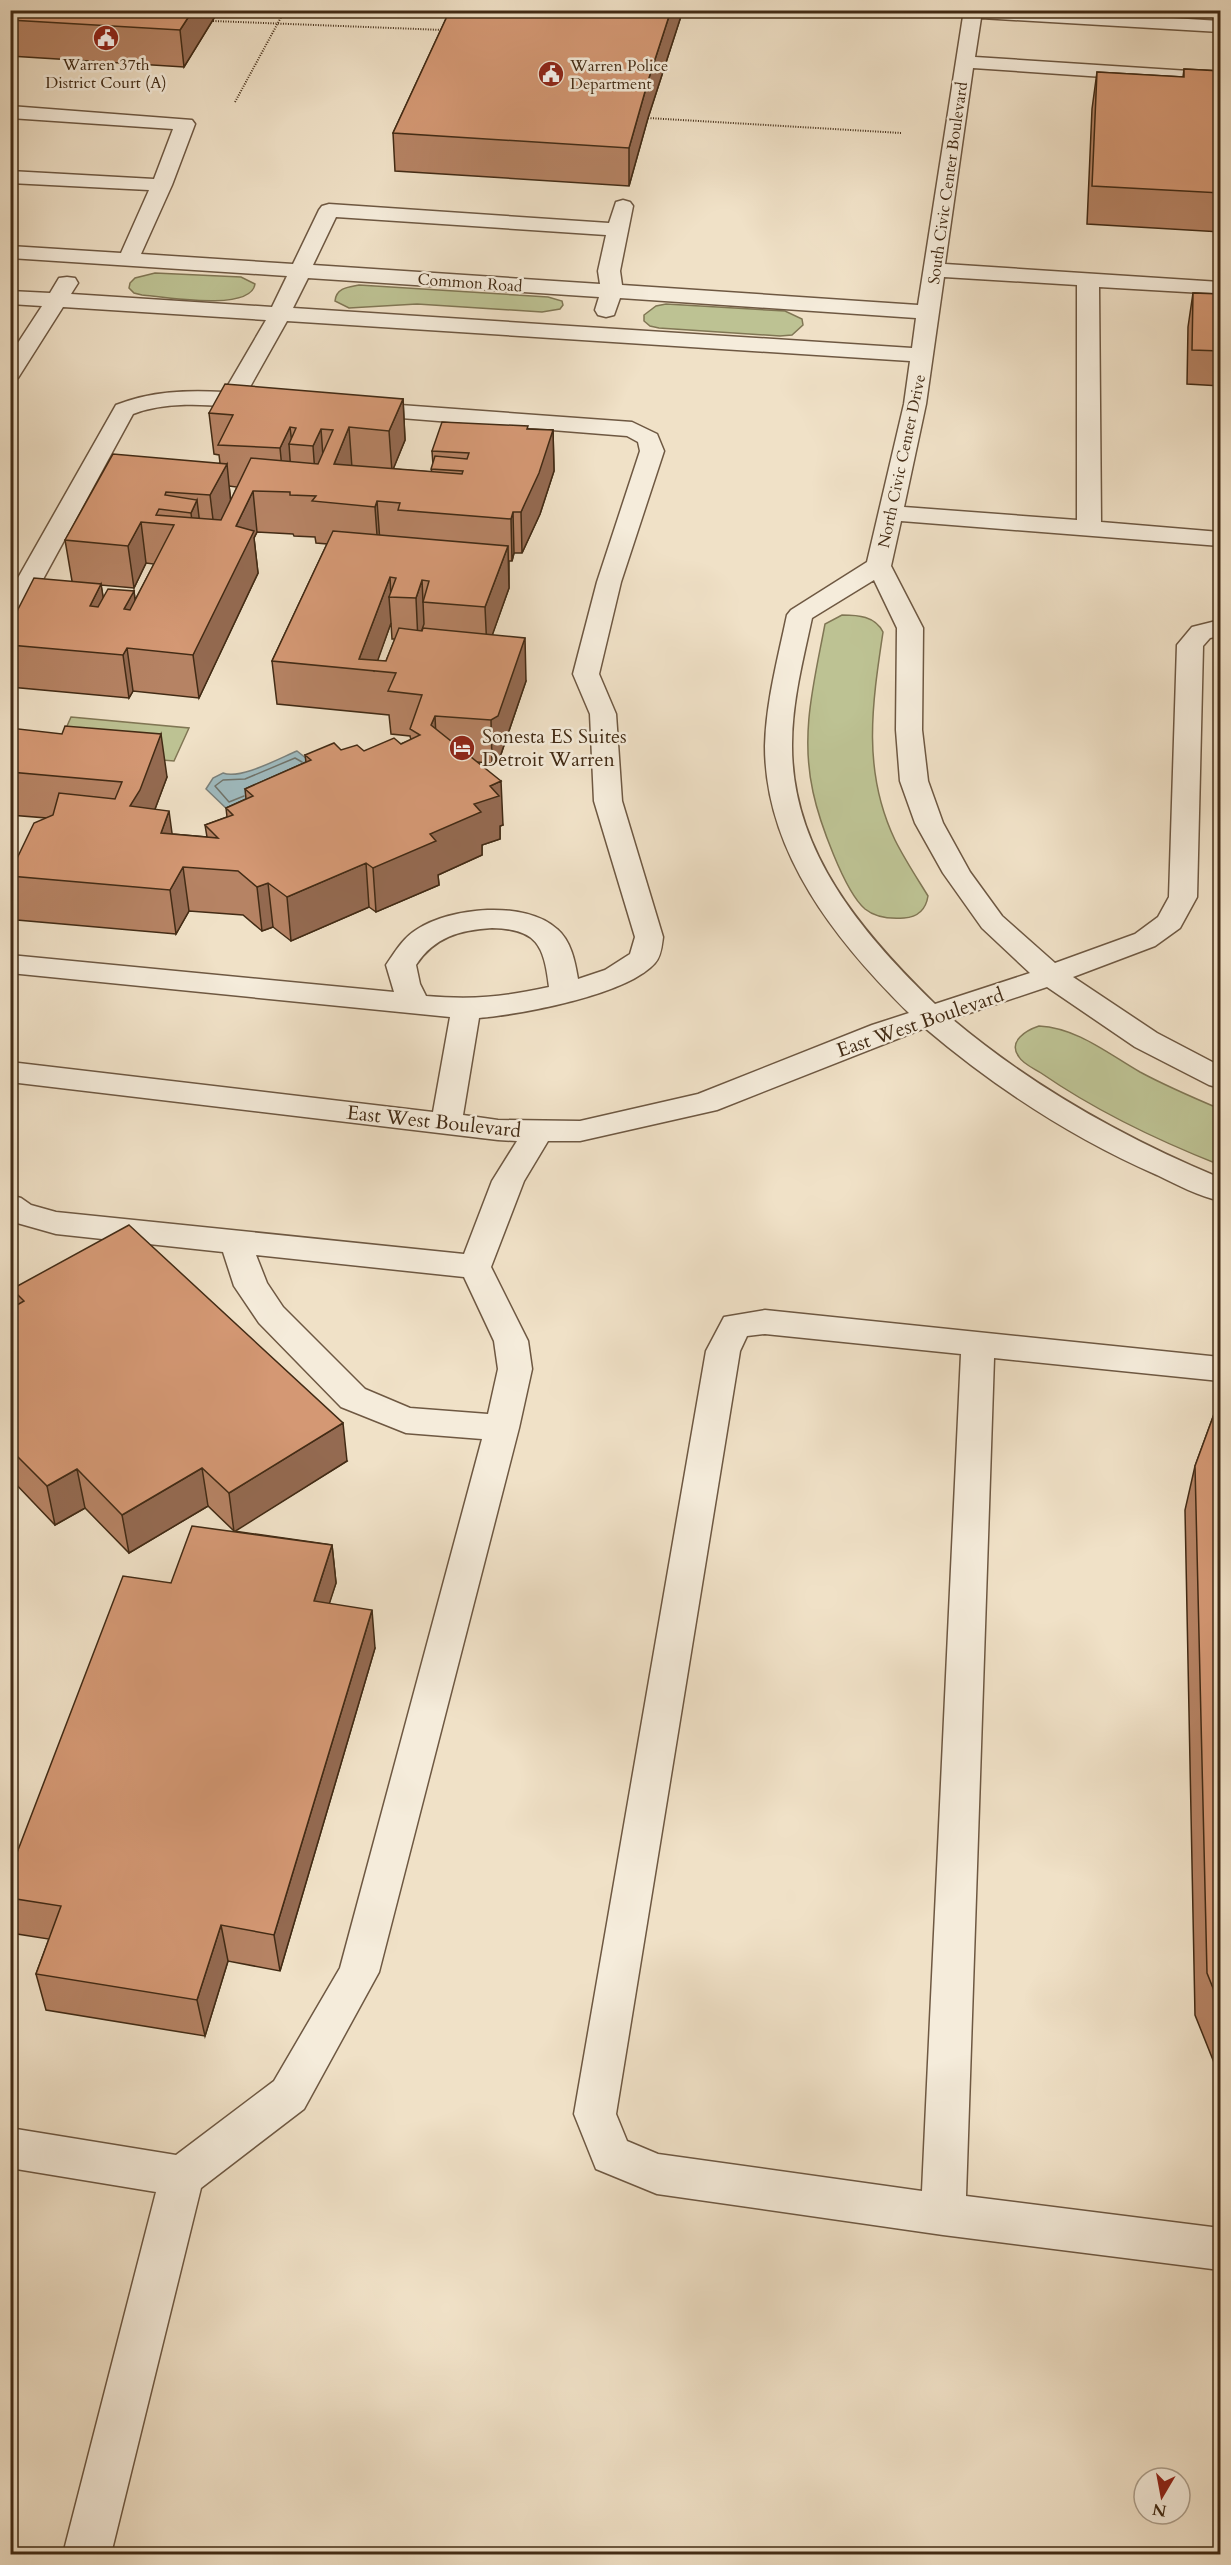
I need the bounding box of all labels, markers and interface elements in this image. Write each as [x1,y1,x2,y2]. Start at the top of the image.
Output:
public building icon: Warren 37th District Court (A) [91,23,121,53]
place label: Warren 37th District Court (A) [45,54,167,94]
place label: Warren Police Department [569,55,668,95]
public building icon: Warren Police Department [536,59,566,89]
street label: South Civic Center Boulevard [923,80,973,286]
street label: Common Road [417,268,524,298]
street label: North Civic Center Drive [873,372,931,550]
place label: Sonesta ES Suites Detroit Warren [482,723,627,773]
hotel icon: Sonesta ES Suites Detroit Warren [447,733,477,763]
street label: East West Boulevard [833,981,1008,1064]
street label: East West Boulevard [345,1099,523,1144]
north arrow [1132,2466,1192,2526]
text: N [1151,2498,1168,2522]

